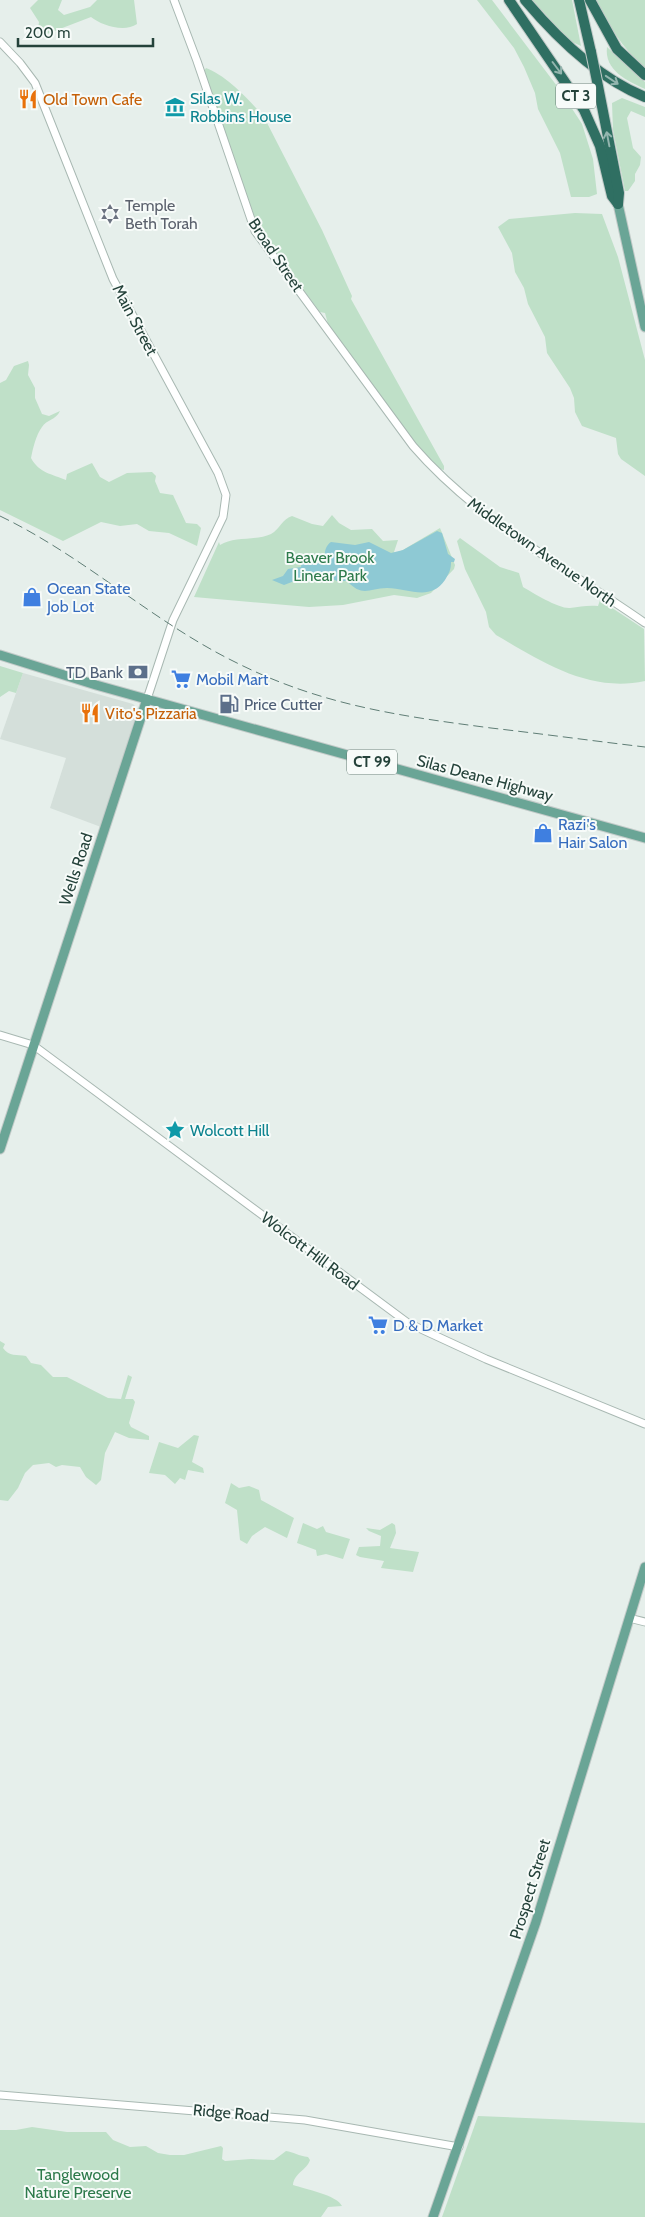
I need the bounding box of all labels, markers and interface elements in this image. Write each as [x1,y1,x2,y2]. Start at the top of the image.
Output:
scale bar [18,15,152,47]
text: 200 m [25,24,70,42]
one-way arrow [551,61,562,74]
one-way arrow [605,75,619,85]
road number: CT 3 [556,84,596,108]
restaurant icon: Old Town Cafe [17,88,39,110]
place label: Silas W. Robbins House [190,89,292,126]
place label: Old Town Cafe [43,90,142,109]
museum icon: Silas W. Robbins House [164,96,186,118]
one-way arrow [603,131,613,147]
place label: Temple Beth Torah [125,196,198,233]
synagogue icon: Temple Beth Torah [99,203,121,225]
street label: Broad Street [245,215,308,296]
street label: Main Street [108,281,162,359]
street label: Middletown Avenue North [464,493,620,611]
park label: Beaver Brook Linear Park [286,548,375,585]
place label: Ocean State Job Lot [46,579,130,616]
shop icon: Ocean State Job Lot [21,586,43,608]
bank icon: TD Bank [127,661,149,683]
place label: TD Bank [66,663,124,682]
supermarket icon: Mobil Mart [170,668,192,690]
place label: Mobil Mart [196,670,269,689]
fuel station icon: Price Cutter [218,693,240,715]
place label: Price Cutter [244,695,323,714]
restaurant icon: Vito's Pizzaria [79,702,101,724]
place label: Vito's Pizzaria [105,704,197,723]
road number: CT 99 [347,750,397,774]
street label: Silas Deane Highway [415,751,555,805]
place label: Razi's Hair Salon [558,815,627,852]
shop icon: Razi's Hair Salon [532,822,554,844]
street label: Wells Road [55,830,97,908]
place icon: Wolcott Hill [164,1119,186,1141]
place label: Wolcott Hill [190,1121,270,1140]
street label: Wolcott Hill Road [257,1208,363,1294]
supermarket icon: D & D Market [367,1314,389,1336]
place label: D & D Market [393,1316,483,1335]
street label: Prospect Street [506,1836,554,1941]
street label: Ridge Road [192,2100,270,2126]
park label: Tanglewood Nature Preserve [25,2165,131,2202]

